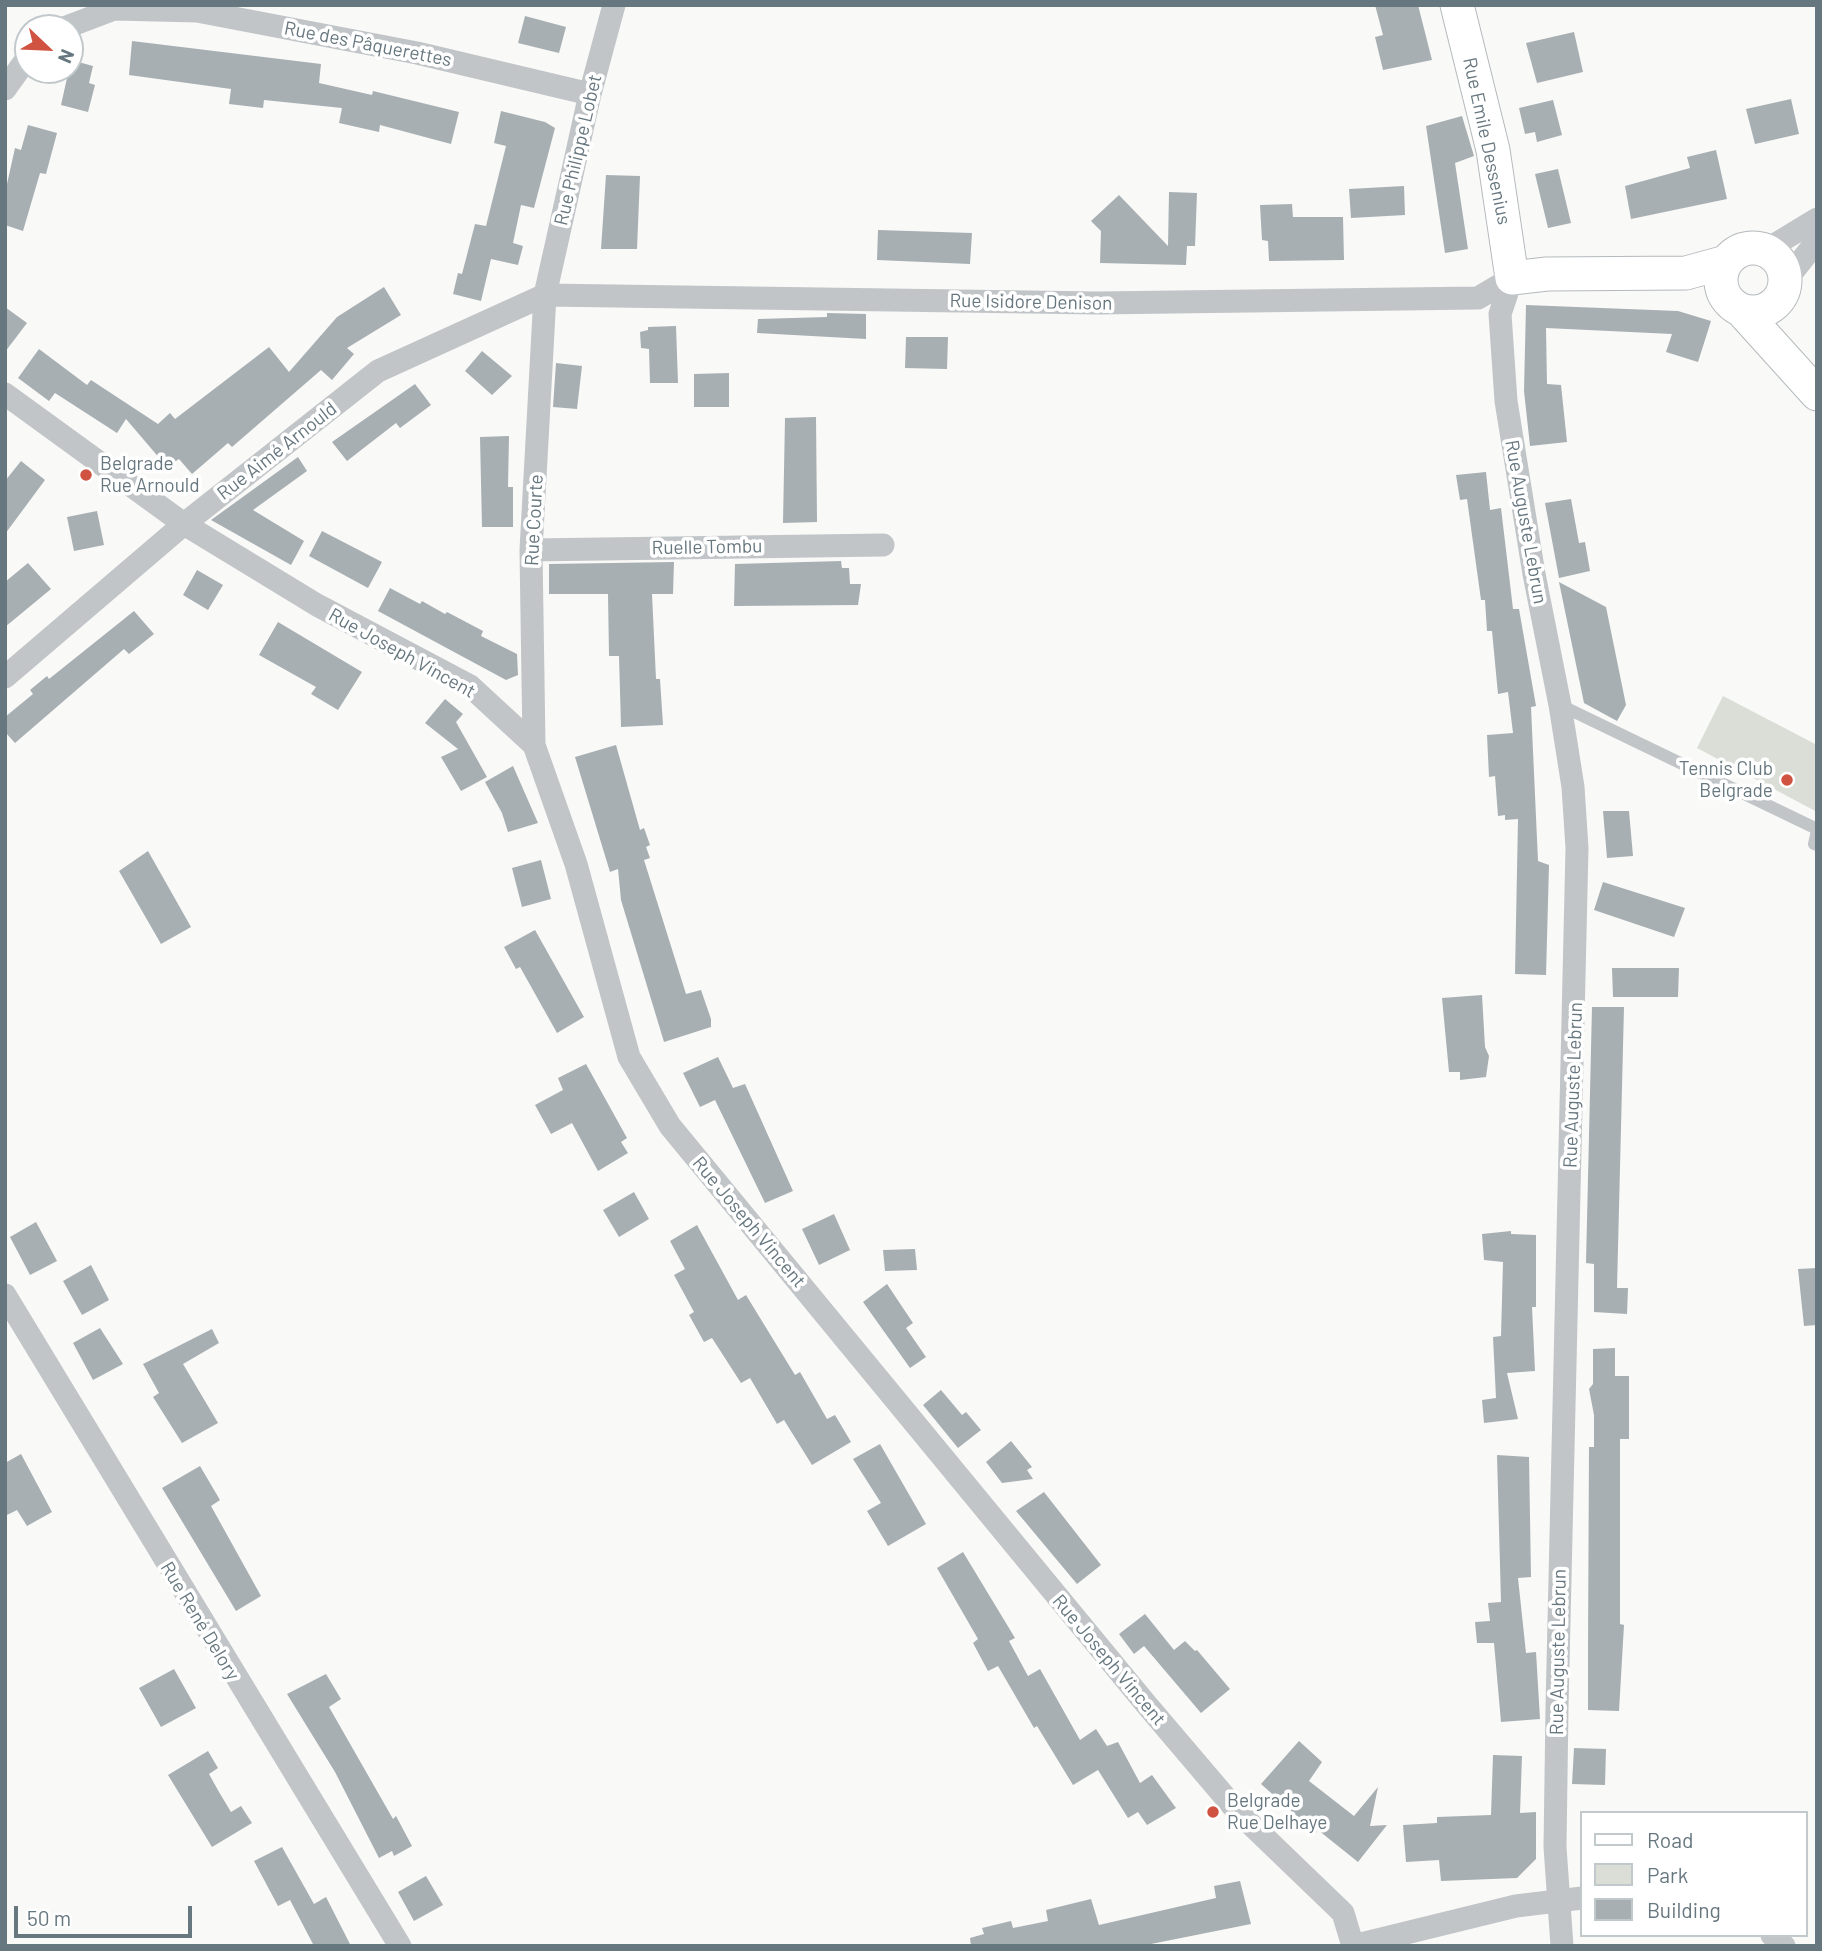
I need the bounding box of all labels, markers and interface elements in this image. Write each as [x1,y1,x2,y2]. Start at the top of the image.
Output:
north arrow [14,14,84,84]
street label: Rue des Pâquerettes [282,17,454,71]
text: N [54,46,80,67]
street label: Rue Emile Dessenius [1458,55,1516,227]
street label: Rue Philippe Lobet [550,72,606,228]
street label: Rue Isidore Denison [949,289,1113,315]
street label: Rue Aimé Arnould [213,397,341,505]
street label: Rue Auguste Lebrun [1500,438,1552,606]
place label: Belgrade Rue Arnould [100,453,200,497]
marker: Belgrade Rue Arnould [78,467,94,483]
street label: Rue Courte [520,474,548,566]
street label: Ruelle Tombu [651,535,763,559]
street label: Rue Joseph Vincent [325,603,479,703]
place label: Tennis Club Belgrade [1679,758,1773,802]
marker: Tennis Club Belgrade [1779,772,1795,788]
street label: Rue Auguste Lebrun [1559,1002,1587,1168]
street label: Rue Joseph Vincent [688,1152,810,1292]
street label: Rue René Delory [156,1558,244,1684]
street label: Rue Auguste Lebrun [1545,1569,1571,1735]
street label: Rue Joseph Vincent [1048,1590,1170,1730]
place label: Belgrade Rue Delhaye [1227,1790,1327,1834]
marker: Belgrade Rue Delhaye [1205,1804,1221,1820]
legend [1580,1811,1808,1937]
text: Road [1647,1827,1693,1852]
text: Park [1647,1862,1688,1887]
scale bar [18,1892,196,1936]
text: Building [1647,1897,1721,1922]
text: 50 m [27,1905,71,1930]

